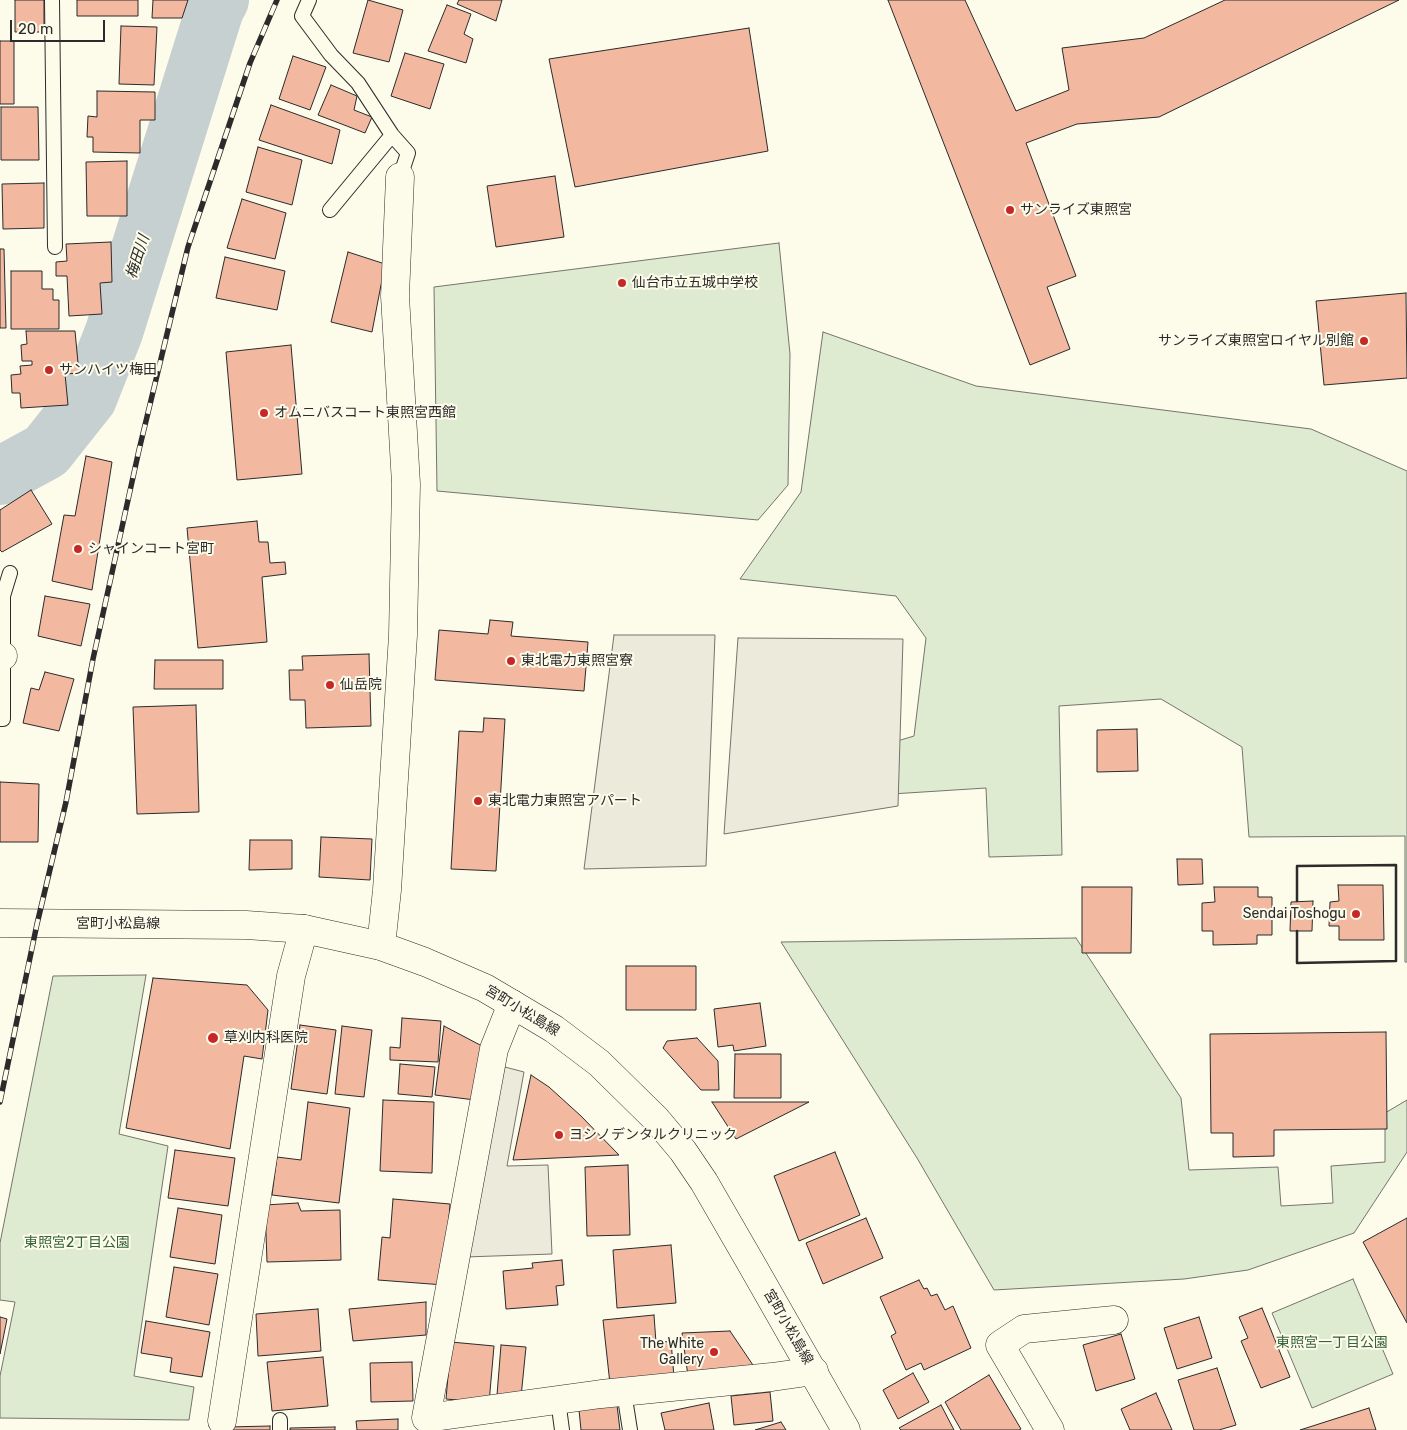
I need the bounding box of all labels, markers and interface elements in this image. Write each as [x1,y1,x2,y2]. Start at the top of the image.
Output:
scale bar [12,10,108,42]
text: 20 m [18,20,53,38]
place label: サンライズ東照宮 [1020,202,1132,218]
marker: サンライズ東照宮 [1004,204,1016,216]
water label: 梅田川 [122,233,154,281]
place label: 仙台市立五城中学校 [632,275,758,291]
marker: 仙台市立五城中学校 [616,277,628,289]
place label: サンライズ東照宮ロイヤル別館 [1158,333,1354,349]
marker: サンライズ東照宮ロイヤル別館 [1358,335,1370,347]
place label: サンハイツ梅田 [59,362,157,378]
marker: サンハイツ梅田 [43,364,55,376]
place label: オムニバスコート東照宮西館 [274,405,456,421]
marker: オムニバスコート東照宮西館 [258,407,270,419]
place label: シャインコート宮町 [88,541,214,557]
marker: シャインコート宮町 [72,543,84,555]
place label: 東北電力東照宮寮 [521,653,633,669]
marker: 東北電力東照宮寮 [505,655,517,667]
place label: 仙岳院 [340,677,382,693]
marker: 仙岳院 [324,679,336,691]
place label: 東北電力東照宮アパート [488,793,642,809]
marker: 東北電力東照宮アパート [472,795,484,807]
place label: Sendai Toshogu [1243,906,1346,922]
marker: Sendai Toshogu [1350,908,1362,920]
street label: 宮町小松島線 [76,916,160,932]
street label: 宮町小松島線 [482,982,562,1040]
place label: 草刈内科医院 [224,1030,308,1046]
marker: 草刈内科医院 [206,1031,220,1045]
place label: ヨシノデンタルクリニック [569,1127,737,1143]
marker: ヨシノデンタルクリニック [553,1129,565,1141]
park label: 東照宮2丁目公園 [24,1235,130,1251]
street label: 宮町小松島線 [760,1286,816,1368]
park label: 東照宮一丁目公園 [1276,1335,1388,1351]
place label: The White Gallery [640,1336,704,1368]
marker: The White Gallery [708,1346,720,1358]

